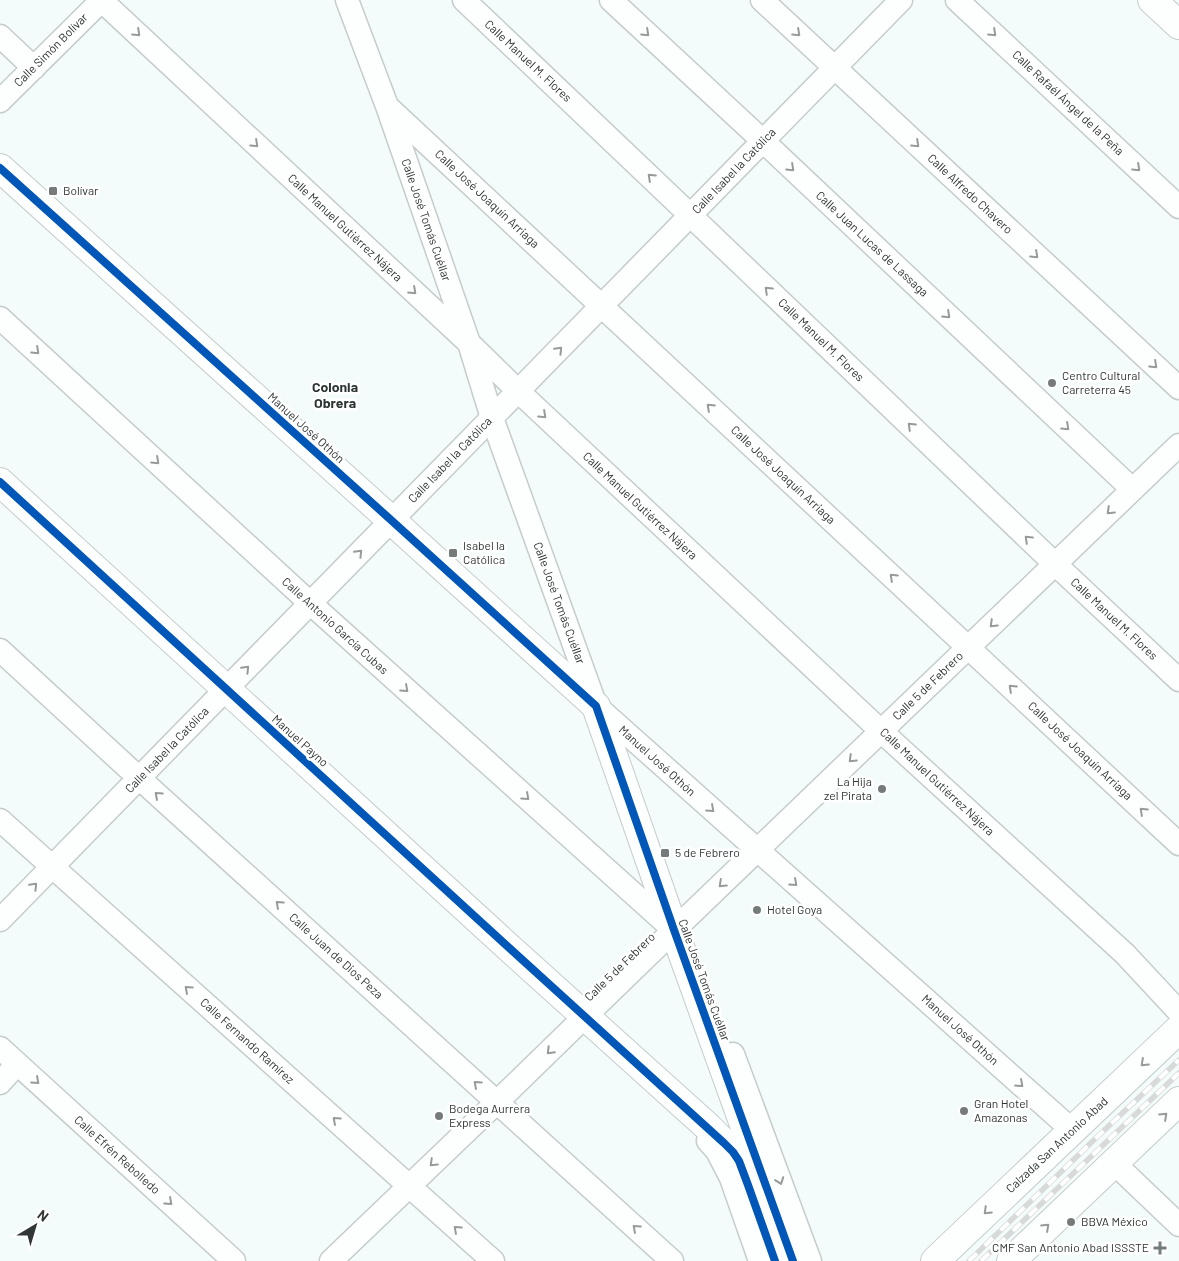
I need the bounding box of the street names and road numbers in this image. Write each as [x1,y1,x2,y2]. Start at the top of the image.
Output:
street label: Calle Simón Bolívar [11,9,90,89]
street label: Calle Manuel M. Flores [482,16,575,104]
street label: Calle Rafaél Ángel de la Peña [1010,47,1127,158]
street label: Calle Isabel la Católica [689,124,778,216]
street label: Calle José Joaquín Arriaga [433,146,543,250]
street label: Calle Alfredo Chavero [925,150,1016,236]
street label: Calle José Tomás Cuéllar [399,157,455,283]
street label: Calle Manuel Gutiérrez Nájera [286,171,406,284]
street label: Calle Juan Lucas de Lassaga [814,188,932,299]
street label: Calle Manuel M. Flores [776,295,868,384]
street label: Manuel José Othón [265,389,348,465]
street label: Calle Isabel la Católica [405,413,494,505]
street label: Calle José Joaquín Arriaga [729,422,839,526]
street label: Calle Manuel Gutiérrez Nájera [581,449,701,562]
street label: Calle José Tomás Cuéllar [531,540,589,666]
street label: Calle Antonio García Cubas [280,574,392,677]
street label: Calle Manuel M. Flores [1068,574,1161,662]
street label: Calle 5 de Febrero [889,648,965,722]
street label: Calle José Joaquín Arriaga [1026,698,1136,802]
street label: Calle Isabel la Católica [122,703,211,795]
street label: Manuel Payno [270,711,332,769]
street label: Manuel José Othón [616,722,699,798]
street label: Calle Manuel Gutiérrez Nájera [878,725,998,838]
street label: Calle Juan de Dios Peza [287,909,386,1001]
street label: Calle José Tomás Cuéllar [676,917,734,1043]
street label: Calle 5 de Febrero [581,929,657,1003]
street label: Manuel José Othón [919,991,1002,1067]
street label: Calle Fernando Ramírez [198,994,297,1086]
street label: Calzada San Antonio Abad [1003,1093,1110,1195]
street label: Calle Efrén Rebolledo [72,1112,163,1196]

